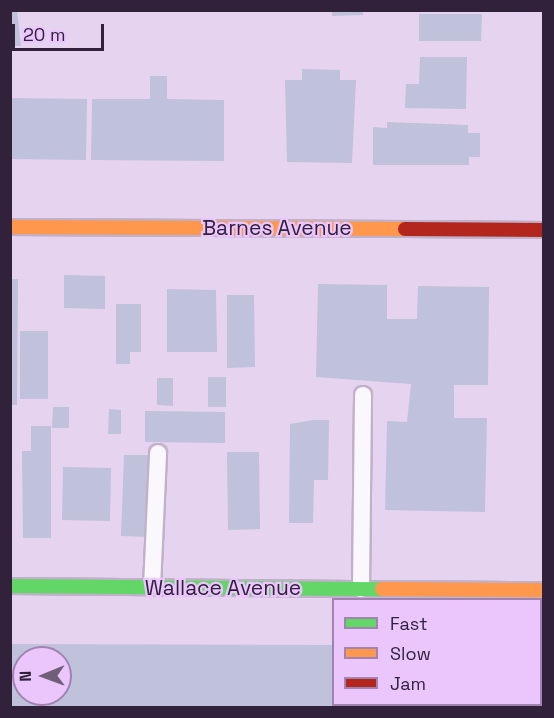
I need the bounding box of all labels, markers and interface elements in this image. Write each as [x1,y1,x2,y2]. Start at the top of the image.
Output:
scale bar [15,12,106,50]
text: 20 m [23,23,66,46]
street label: Barnes Avenue [202,215,352,241]
street label: Wallace Avenue [145,575,301,601]
legend [332,598,542,706]
text: Fast [390,612,427,635]
text: Slow [390,642,431,665]
north arrow [12,646,72,706]
text: N [15,671,36,682]
text: Jam [390,672,426,695]

